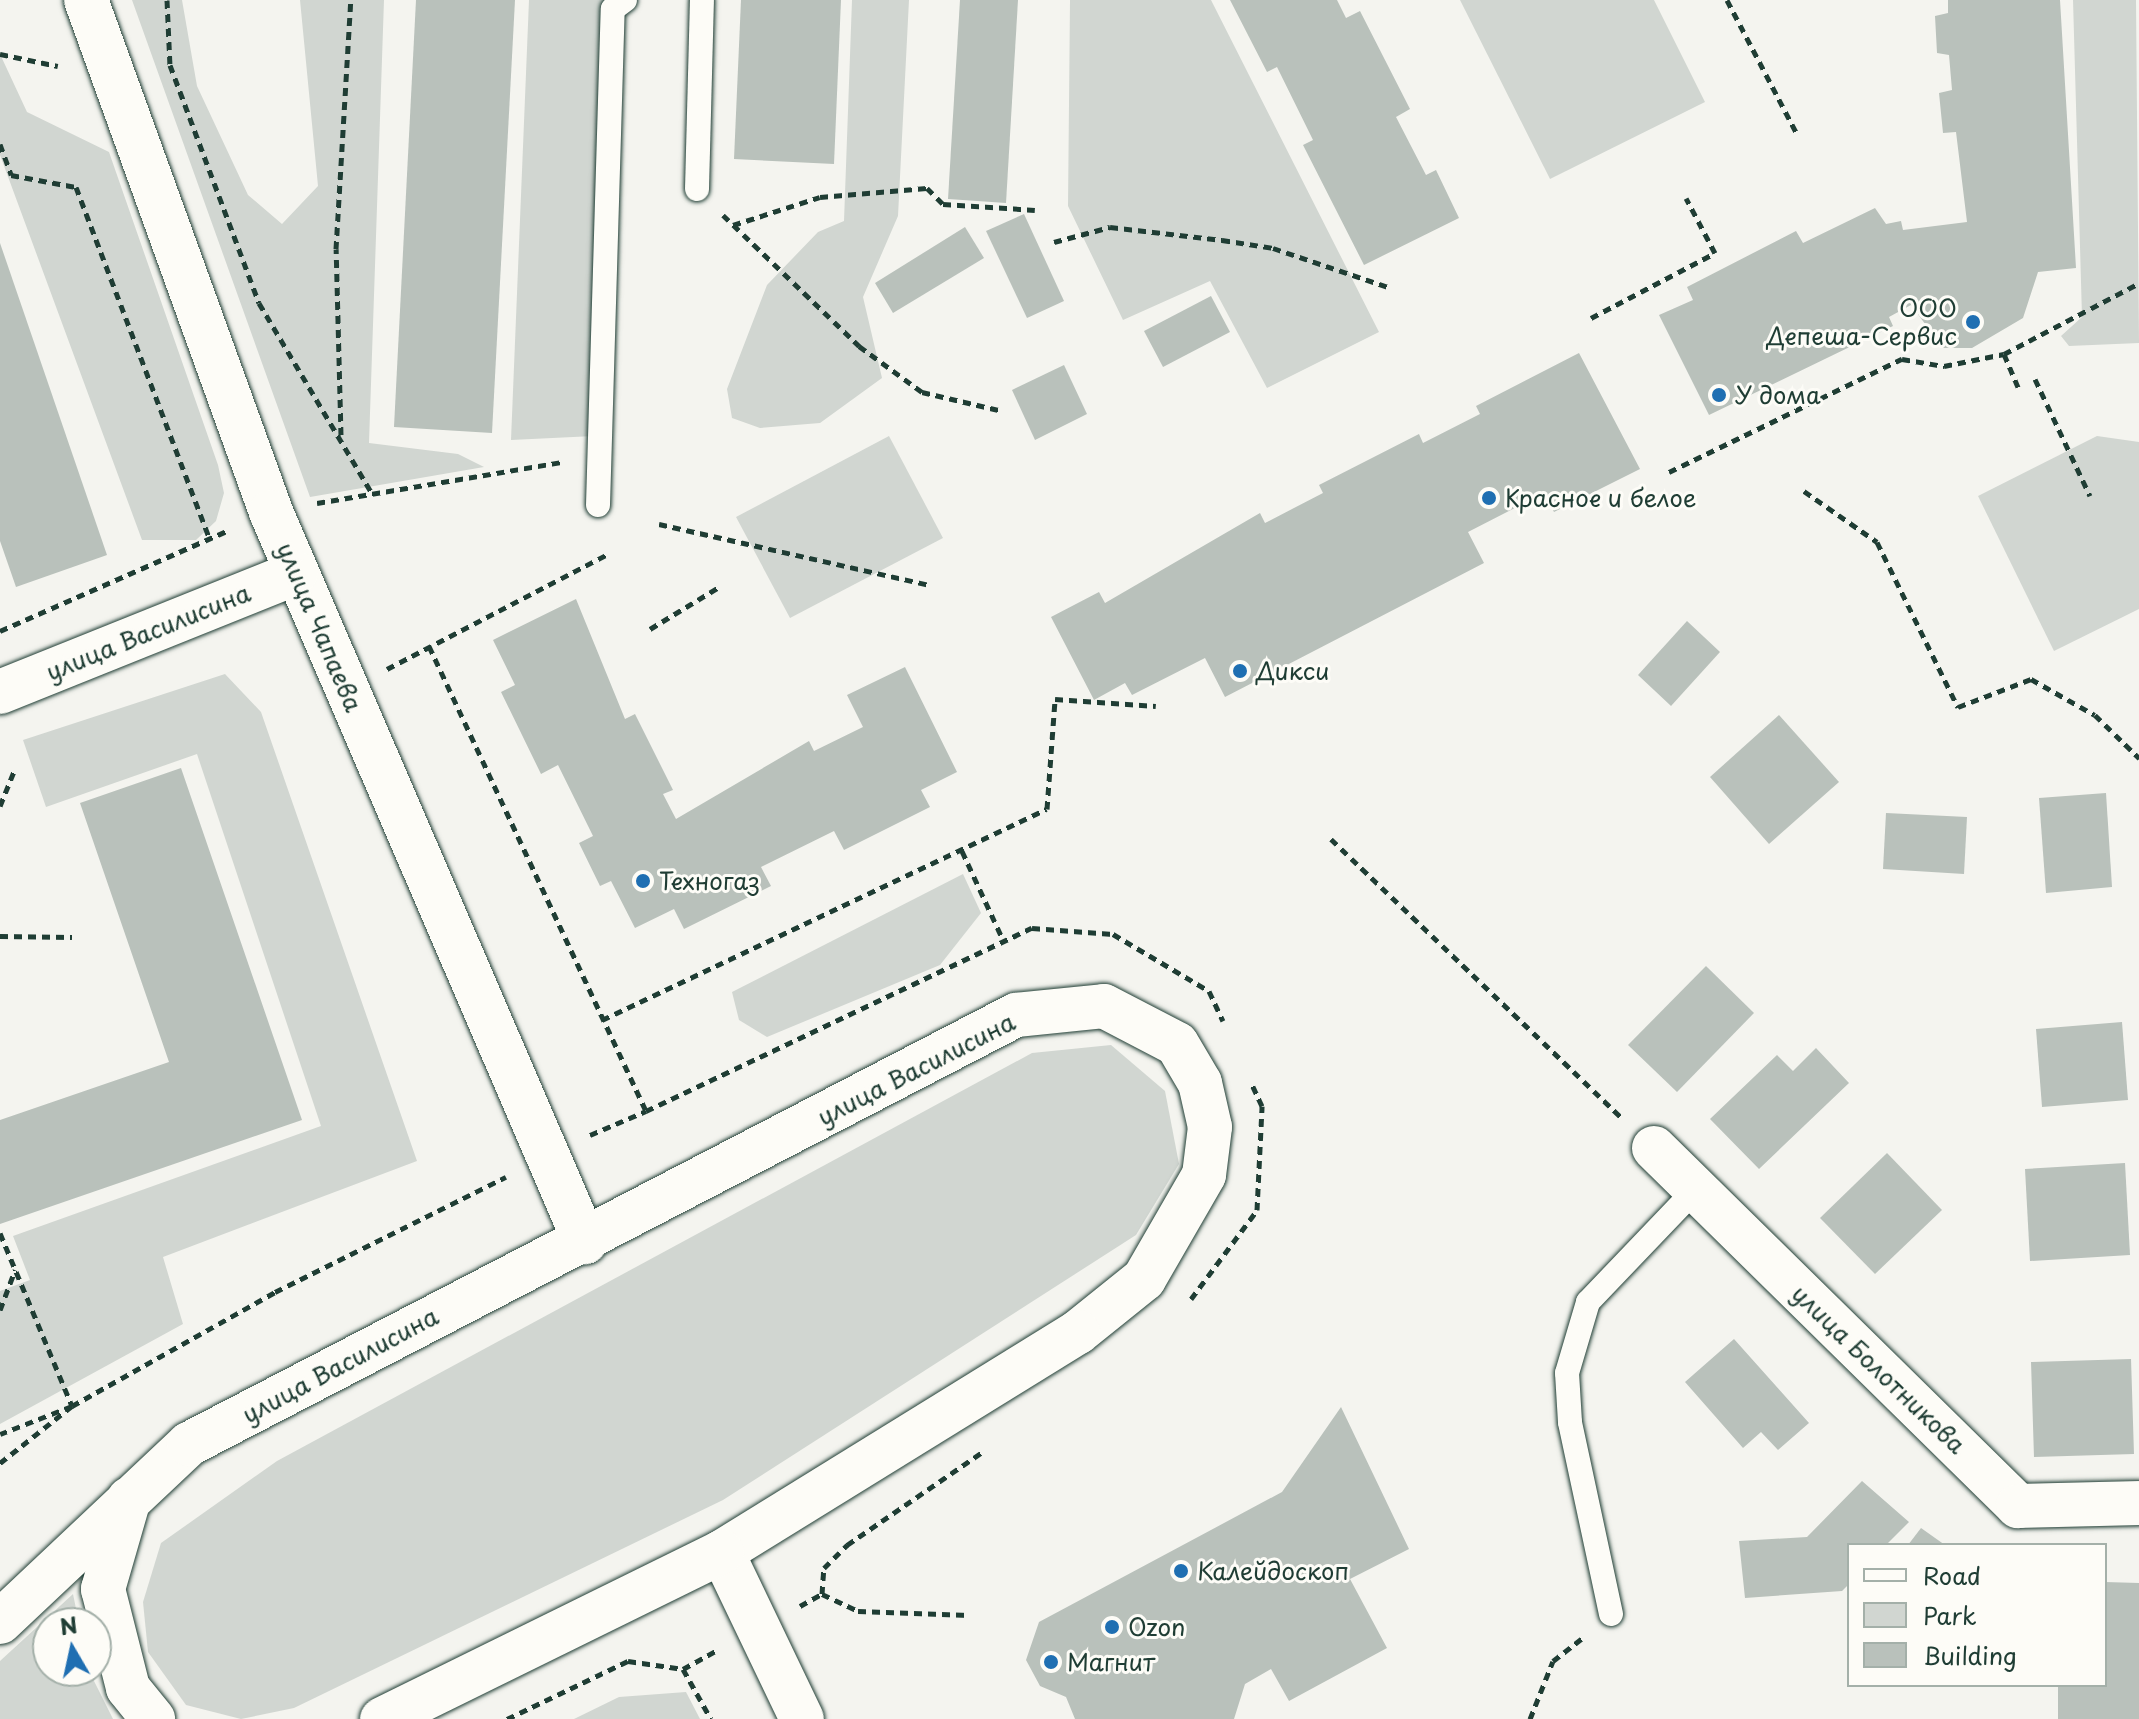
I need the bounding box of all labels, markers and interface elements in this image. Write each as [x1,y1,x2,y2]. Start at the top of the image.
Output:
place label: ООО Депеша-Сервис [1767,294,1957,350]
marker: ООО Депеша-Сервис [1964,313,1982,331]
place label: У дома [1735,381,1822,409]
marker: У дома [1710,386,1728,404]
place label: Красное и белое [1505,484,1699,512]
marker: Красное и белое [1480,489,1498,507]
street label: улица Чапаева [271,538,369,716]
street label: улица Василисина [41,578,255,686]
place label: Дикси [1256,657,1329,685]
marker: Дикси [1231,662,1249,680]
place label: Техногаз [659,867,760,895]
marker: Техногаз [634,872,652,890]
street label: улица Василисина [812,1007,1020,1131]
street label: улица Болотникова [1786,1278,1972,1460]
street label: улица Василисина [237,1301,443,1429]
legend [1847,1543,2107,1687]
place label: Калейдоскоп [1197,1557,1349,1585]
text: Road [1923,1557,1981,1593]
marker: Калейдоскоп [1172,1562,1190,1580]
text: Park [1923,1597,1977,1633]
north arrow [32,1607,112,1687]
text: N [57,1607,80,1642]
place label: Ozon [1128,1613,1185,1641]
marker: Ozon [1103,1618,1121,1636]
text: Building [1923,1637,2017,1673]
place label: Магнит [1067,1648,1155,1676]
marker: Магнит [1042,1653,1060,1671]

